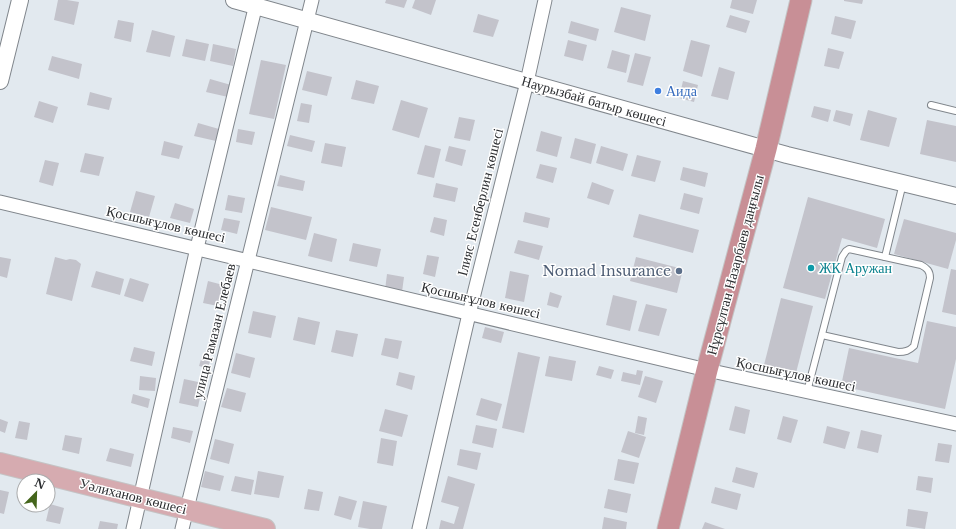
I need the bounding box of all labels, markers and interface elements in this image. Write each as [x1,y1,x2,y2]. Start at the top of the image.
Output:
street label: Наурызбай батыр көшесі [519,72,669,130]
place label: Аида [666,82,698,100]
marker: Аида [653,86,663,96]
street label: Ілияс Есенберлин көшесі [453,126,507,278]
street label: Нұрсұлтан Назарбаев даңғылы [702,172,768,357]
street label: Қосшығұлов көшесі [105,202,227,246]
place label: ЖК Аружан [819,259,893,277]
street label: улица Рамазан Елебаев [188,261,240,400]
place label: Nomad Insurance [543,262,671,280]
marker: ЖК Аружан [806,263,816,273]
marker: Nomad Insurance [674,266,684,276]
street label: Қосшығұлов көшесі [420,278,542,322]
street label: Қосшығұлов көшесі [735,353,857,395]
north arrow [16,473,56,513]
street label: Уәлиханов көшесі [77,474,189,518]
text: N [32,475,48,493]

